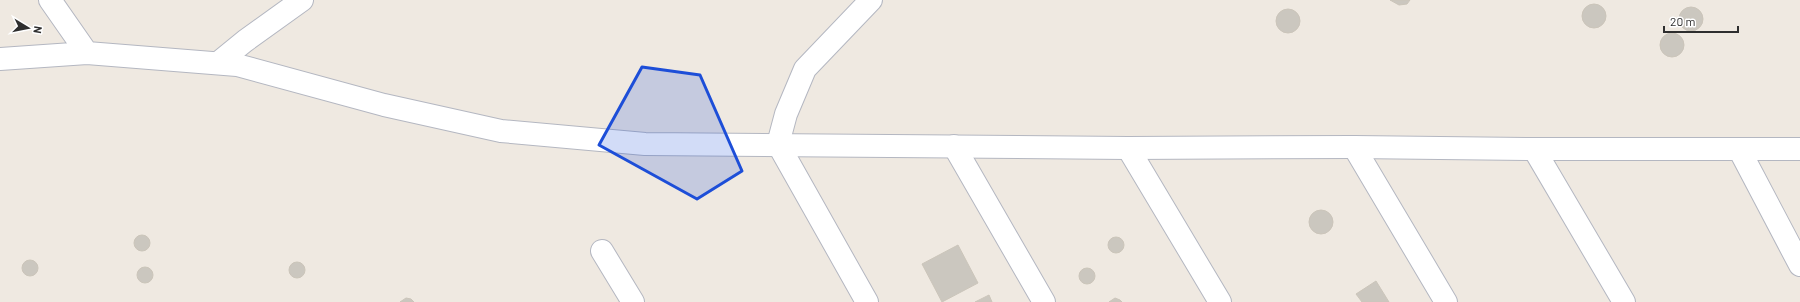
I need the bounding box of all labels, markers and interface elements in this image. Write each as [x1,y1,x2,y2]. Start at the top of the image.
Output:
north arrow [8,8,48,48]
scale bar [1664,8,1738,34]
text: 20 m [1670,14,1696,28]
text: N [31,25,45,35]

